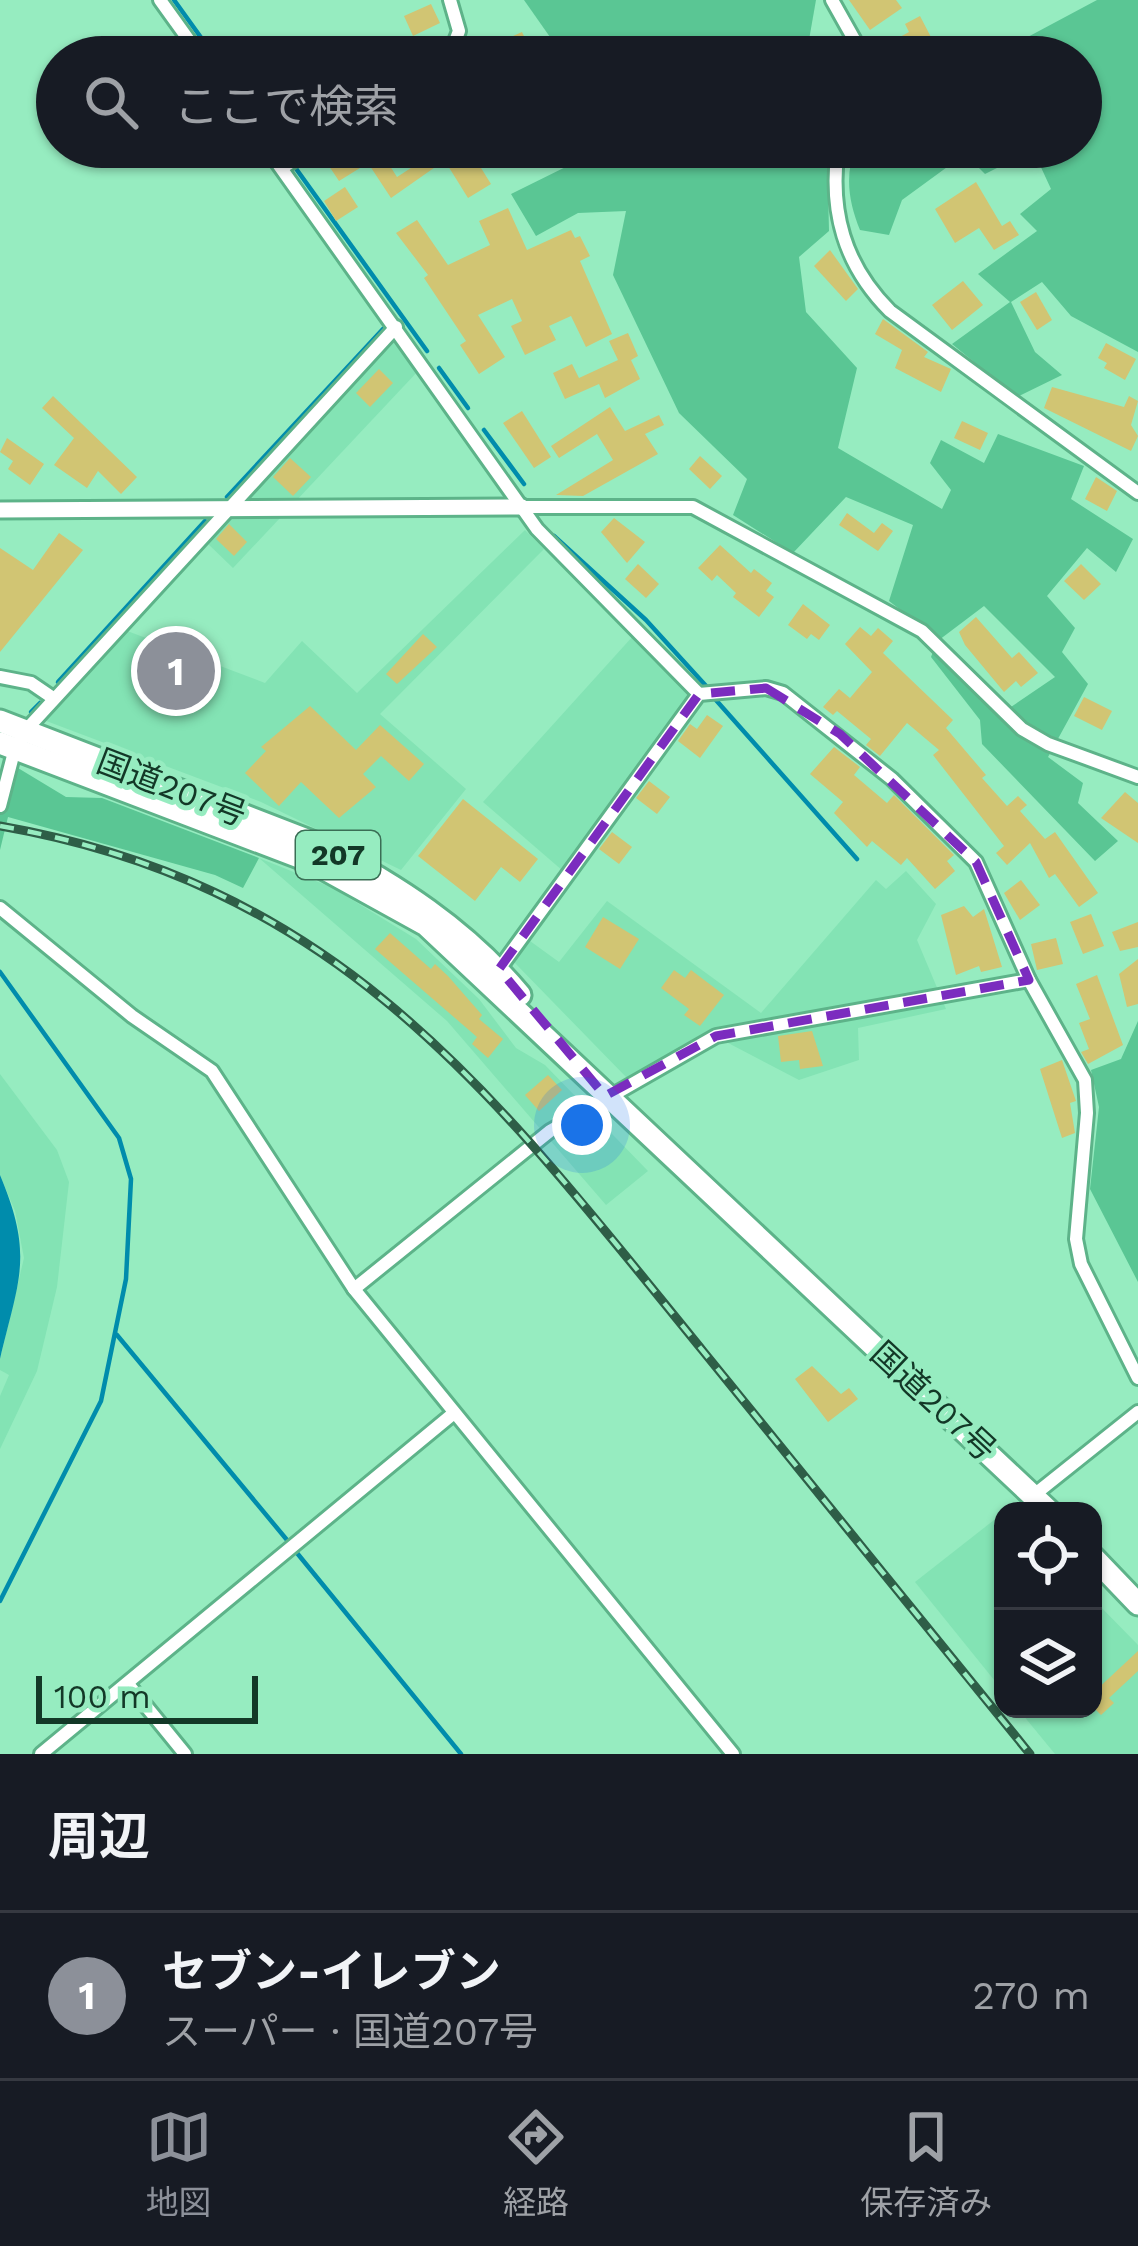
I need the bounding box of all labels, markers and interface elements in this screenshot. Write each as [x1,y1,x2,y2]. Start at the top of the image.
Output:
search box [36,36,1102,168]
icon: search [78,69,144,135]
text: ここで検索 [174,80,399,133]
pin: 1 [137,626,215,716]
street label: 国道207号 [92,741,252,834]
road number: 207 [296,831,380,879]
your location [552,1095,612,1155]
street label: 国道207号 [863,1334,1004,1469]
map controls [994,1502,1102,1718]
button: locate [994,1502,1102,1610]
button: layers [994,1610,1102,1718]
scale bar [36,1670,258,1723]
text: 100 m [54,1677,151,1716]
text: 周辺 [48,1807,150,1866]
text: セブン-イレブン [162,1945,501,1998]
text: 1 [79,1973,95,2018]
text: 270 m [972,1973,1090,2018]
text: スーパー · 国道207号 [162,2009,538,2054]
tab: 地図 [146,2104,212,2224]
tab: 経路 [503,2104,569,2224]
tab: 保存済み [860,2104,992,2224]

